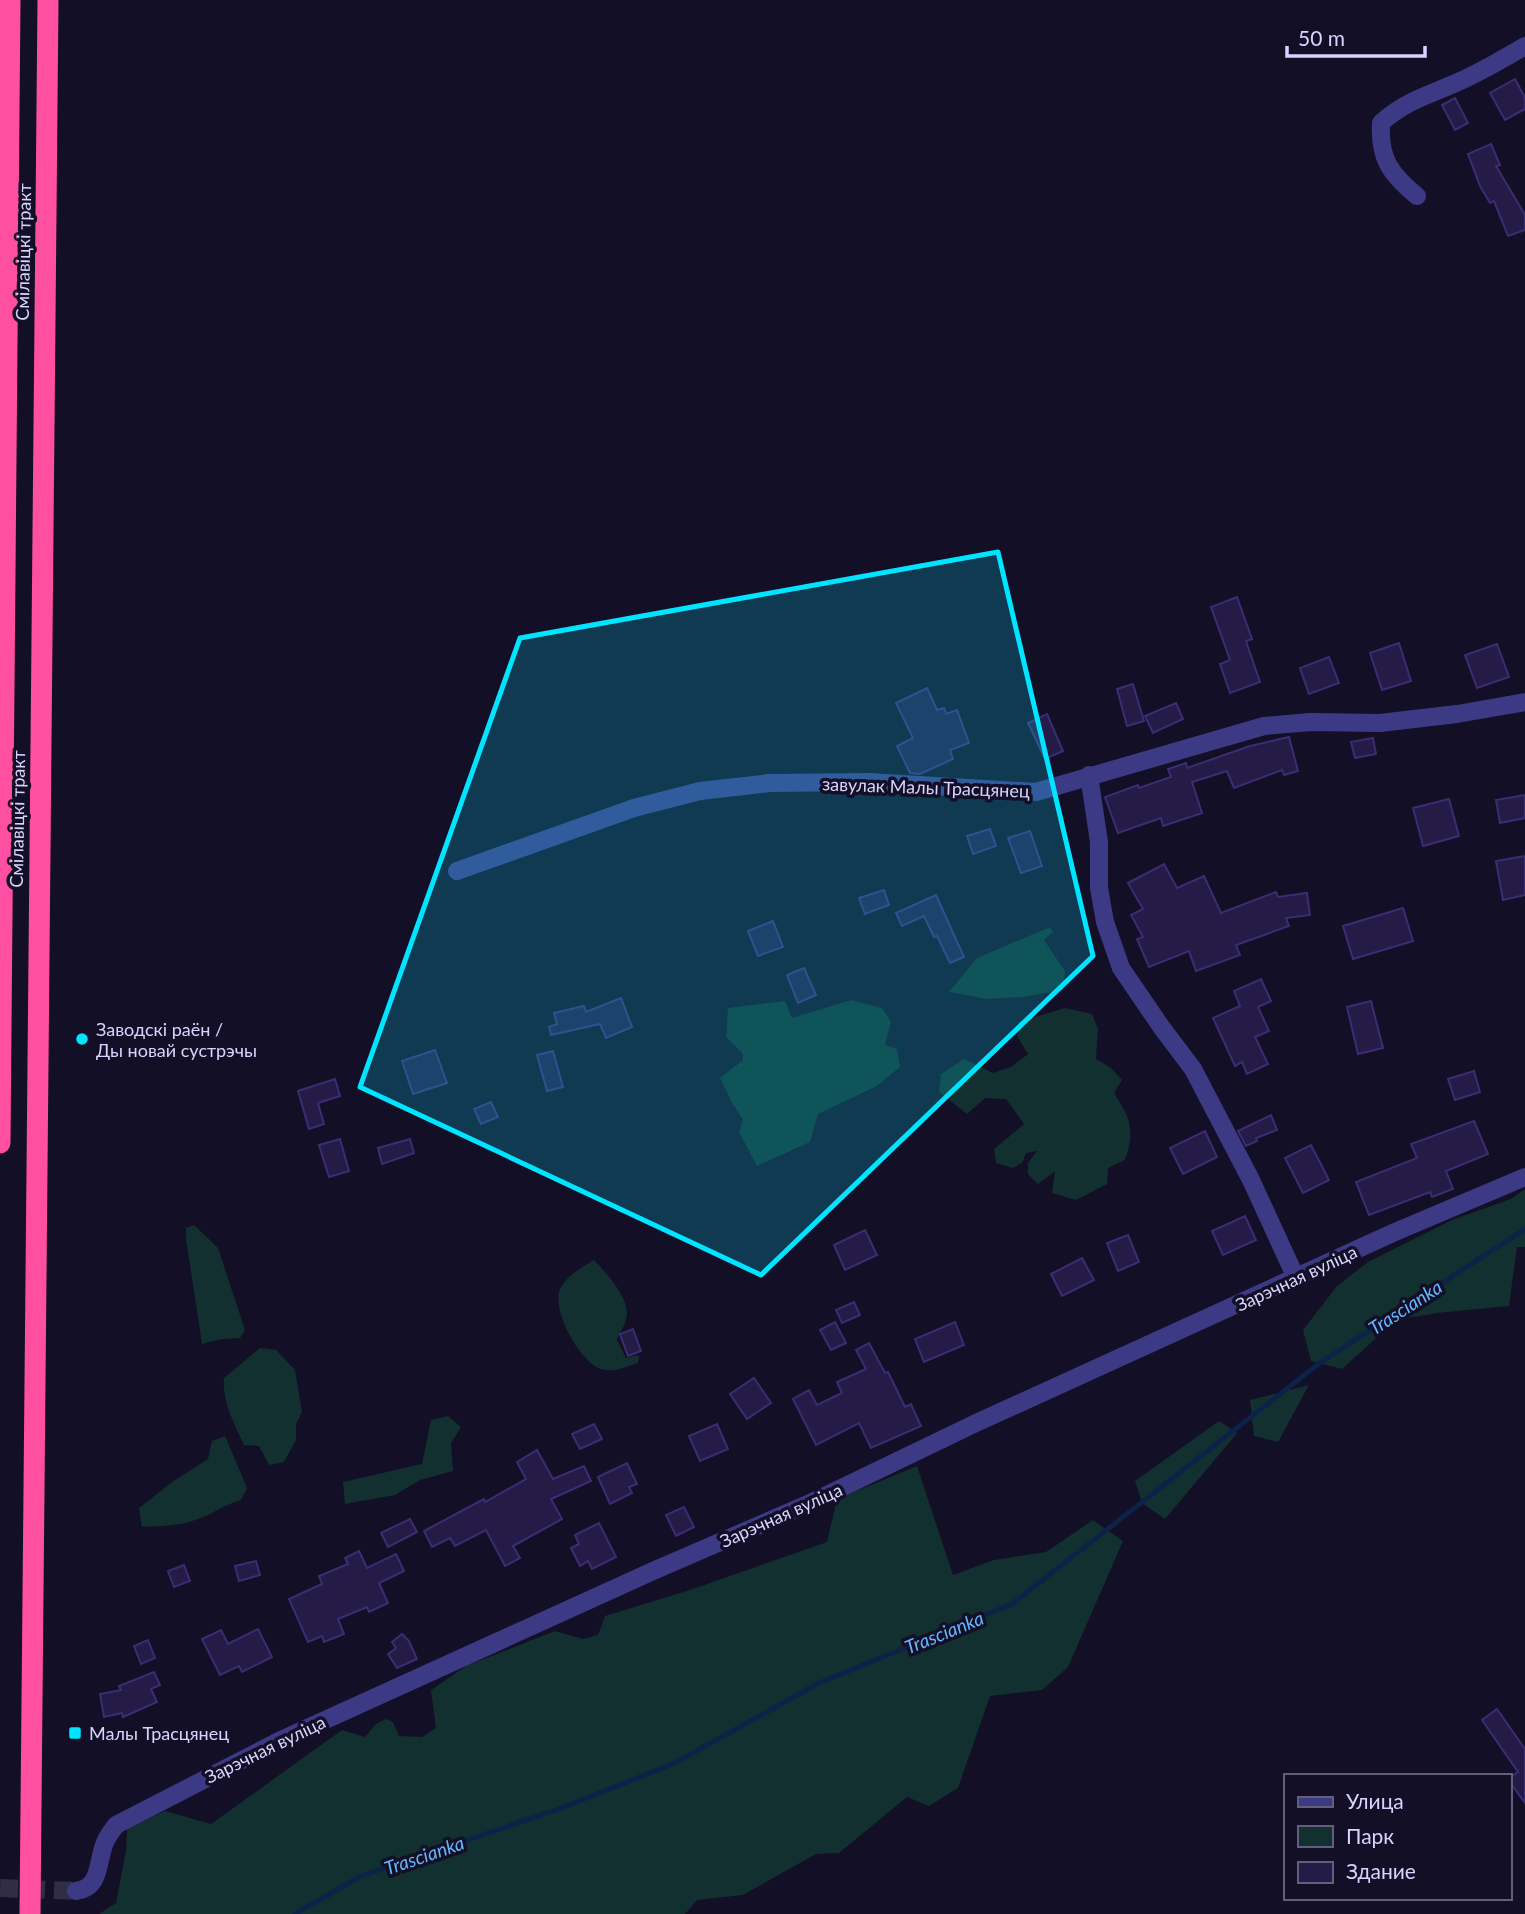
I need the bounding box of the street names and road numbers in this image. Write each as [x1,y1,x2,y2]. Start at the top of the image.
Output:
street label: Смілавіцкі тракт [11,183,35,321]
street label: Смілавіцкі тракт [5,750,29,888]
street label: завулак Малы Трасцянец [822,772,1030,802]
street label: Зарэчная вуліца [1232,1240,1360,1316]
street label: Зарэчная вуліца [716,1478,846,1552]
street label: Зарэчная вуліца [201,1710,329,1788]

